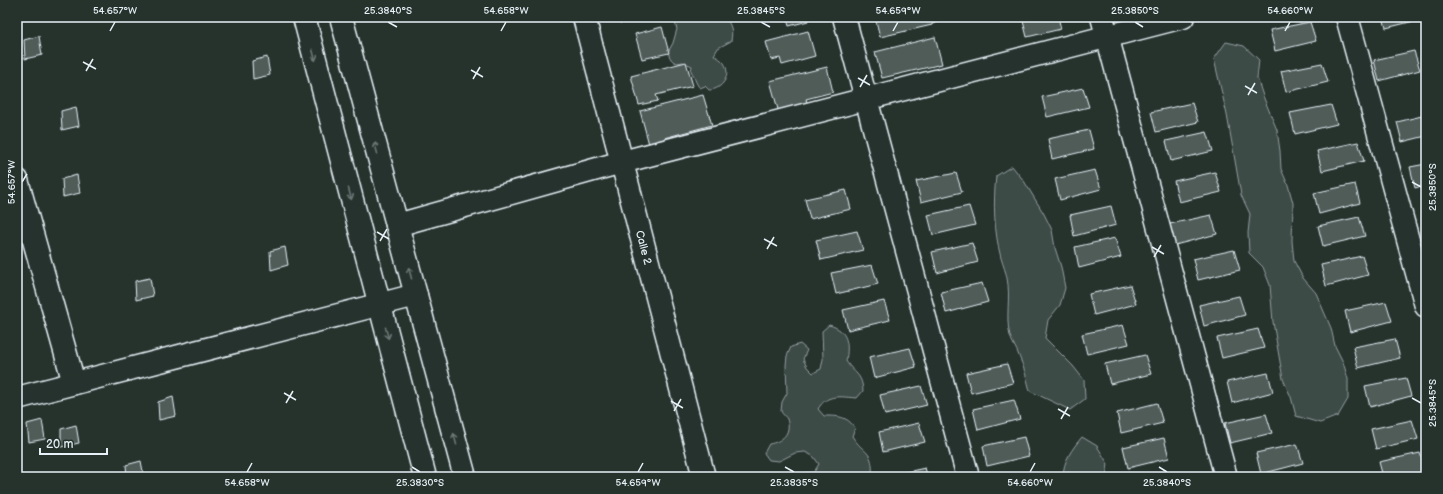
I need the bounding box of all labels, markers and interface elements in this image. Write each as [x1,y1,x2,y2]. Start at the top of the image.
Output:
text: 54.657°W [93,5,137,17]
text: 25.3840°S [364,5,412,17]
text: 54.658°W [483,5,529,17]
text: 25.3845°S [737,5,785,17]
text: 54.659°W [875,5,921,17]
text: 25.3850°S [1111,5,1159,17]
text: 54.660°W [1267,5,1313,17]
one-way arrow [310,48,318,61]
one-way arrow [372,141,379,154]
text: 54.657°W [6,160,18,204]
text: 25.3850°S [1427,163,1439,211]
one-way arrow [347,187,355,200]
street label: Calle 2 [633,229,655,266]
one-way arrow [406,267,413,280]
one-way arrow [384,326,391,339]
text: 25.3845°S [1427,379,1439,427]
scale bar [40,430,107,456]
one-way arrow [450,433,458,446]
text: 20 m [46,437,73,452]
text: 54.658°W [224,477,270,489]
text: 25.3830°S [396,477,444,489]
text: 54.659°W [615,477,661,489]
text: 25.3835°S [770,477,818,489]
text: 54.660°W [1007,477,1053,489]
text: 25.3840°S [1143,477,1191,489]

